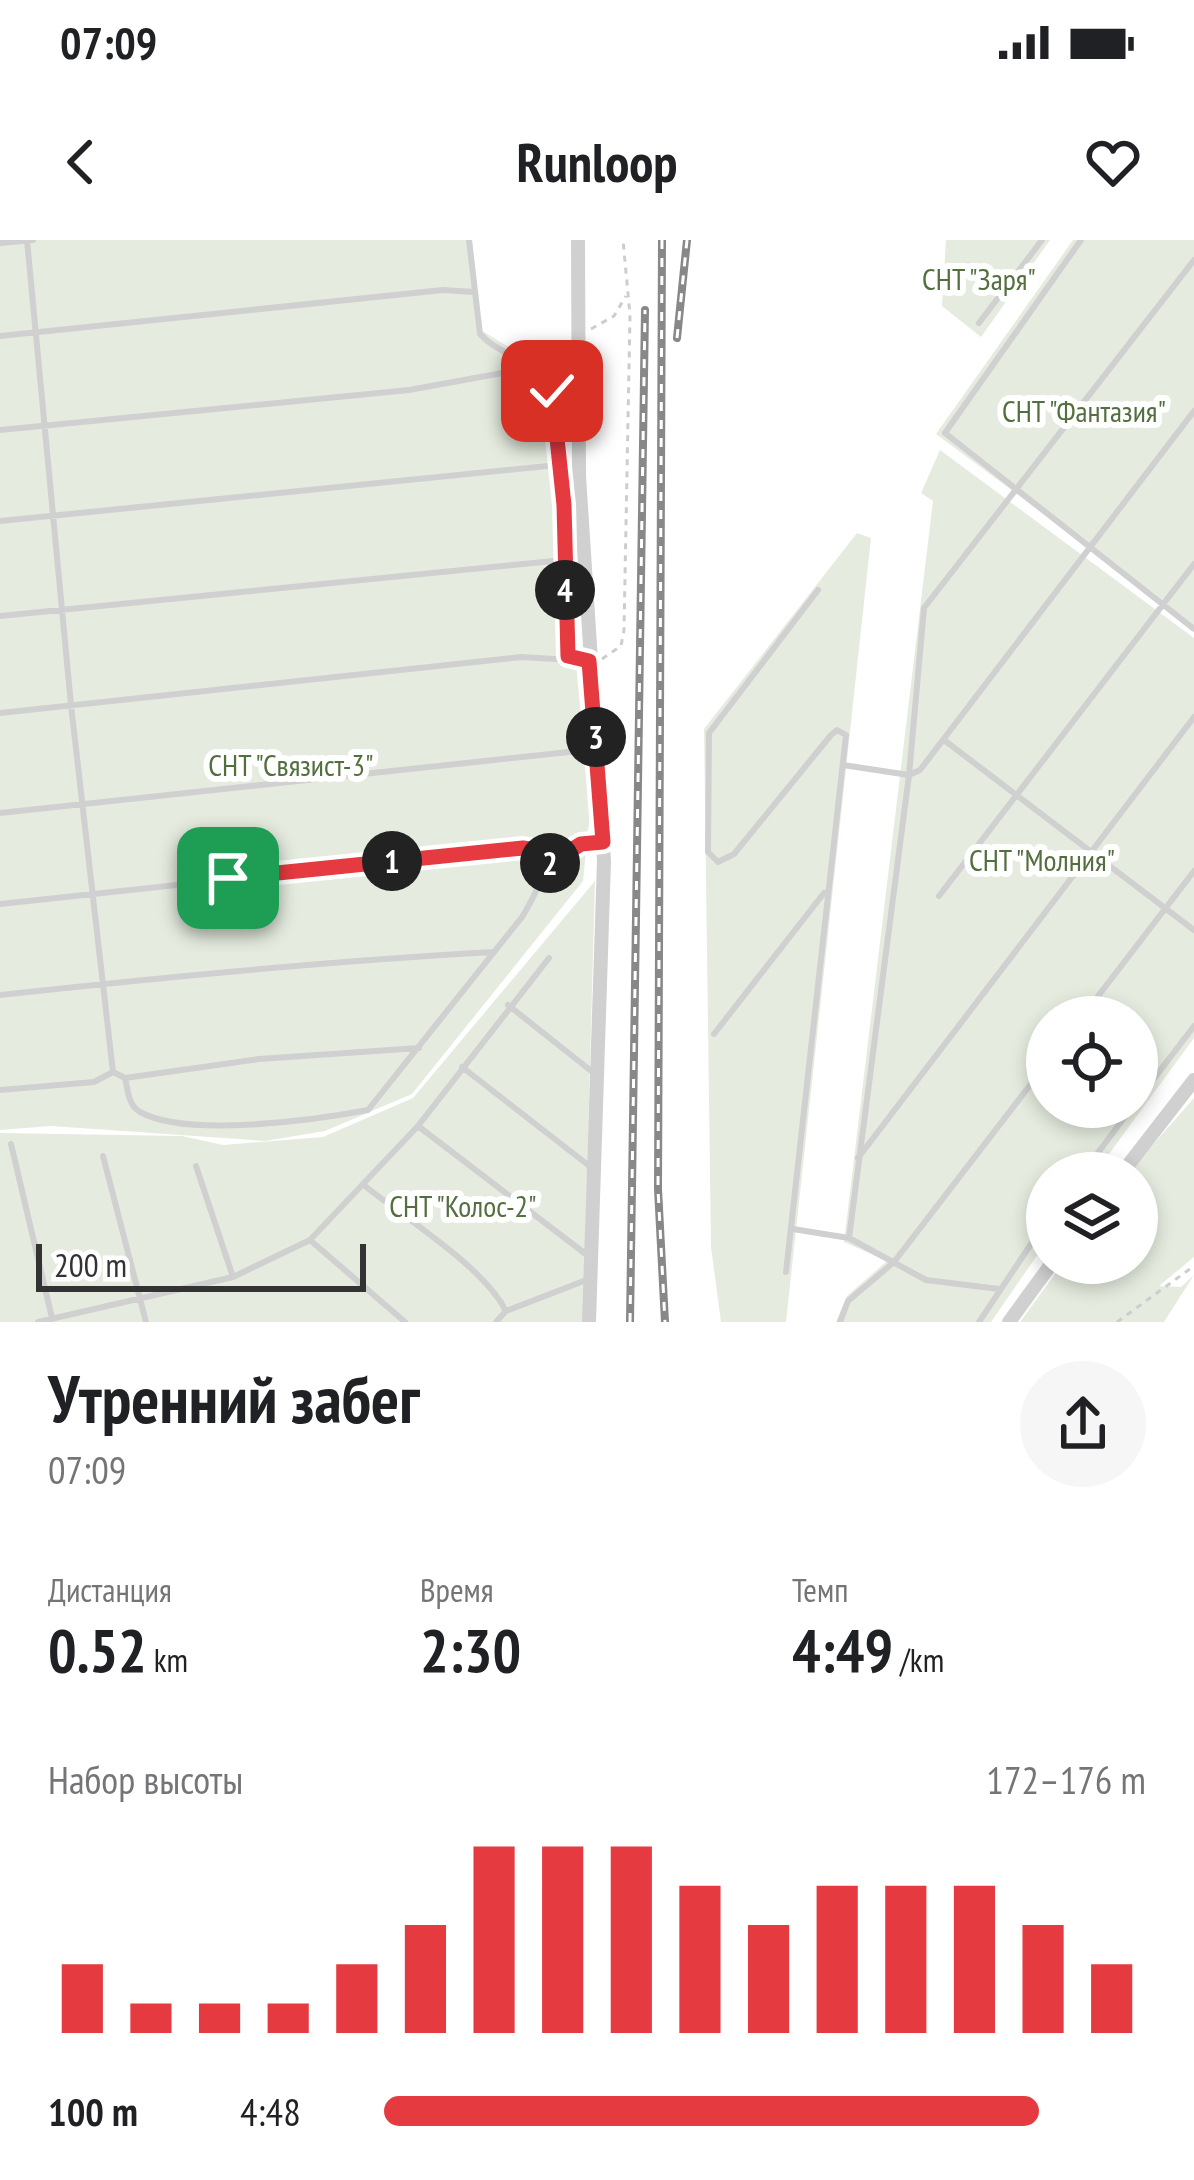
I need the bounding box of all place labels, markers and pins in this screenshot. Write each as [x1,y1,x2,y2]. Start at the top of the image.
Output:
pin [501,340,603,442]
pin: 4 [535,560,595,620]
pin: 3 [566,707,626,767]
pin [177,827,279,929]
pin: 1 [362,831,422,891]
pin: 2 [520,833,580,893]

